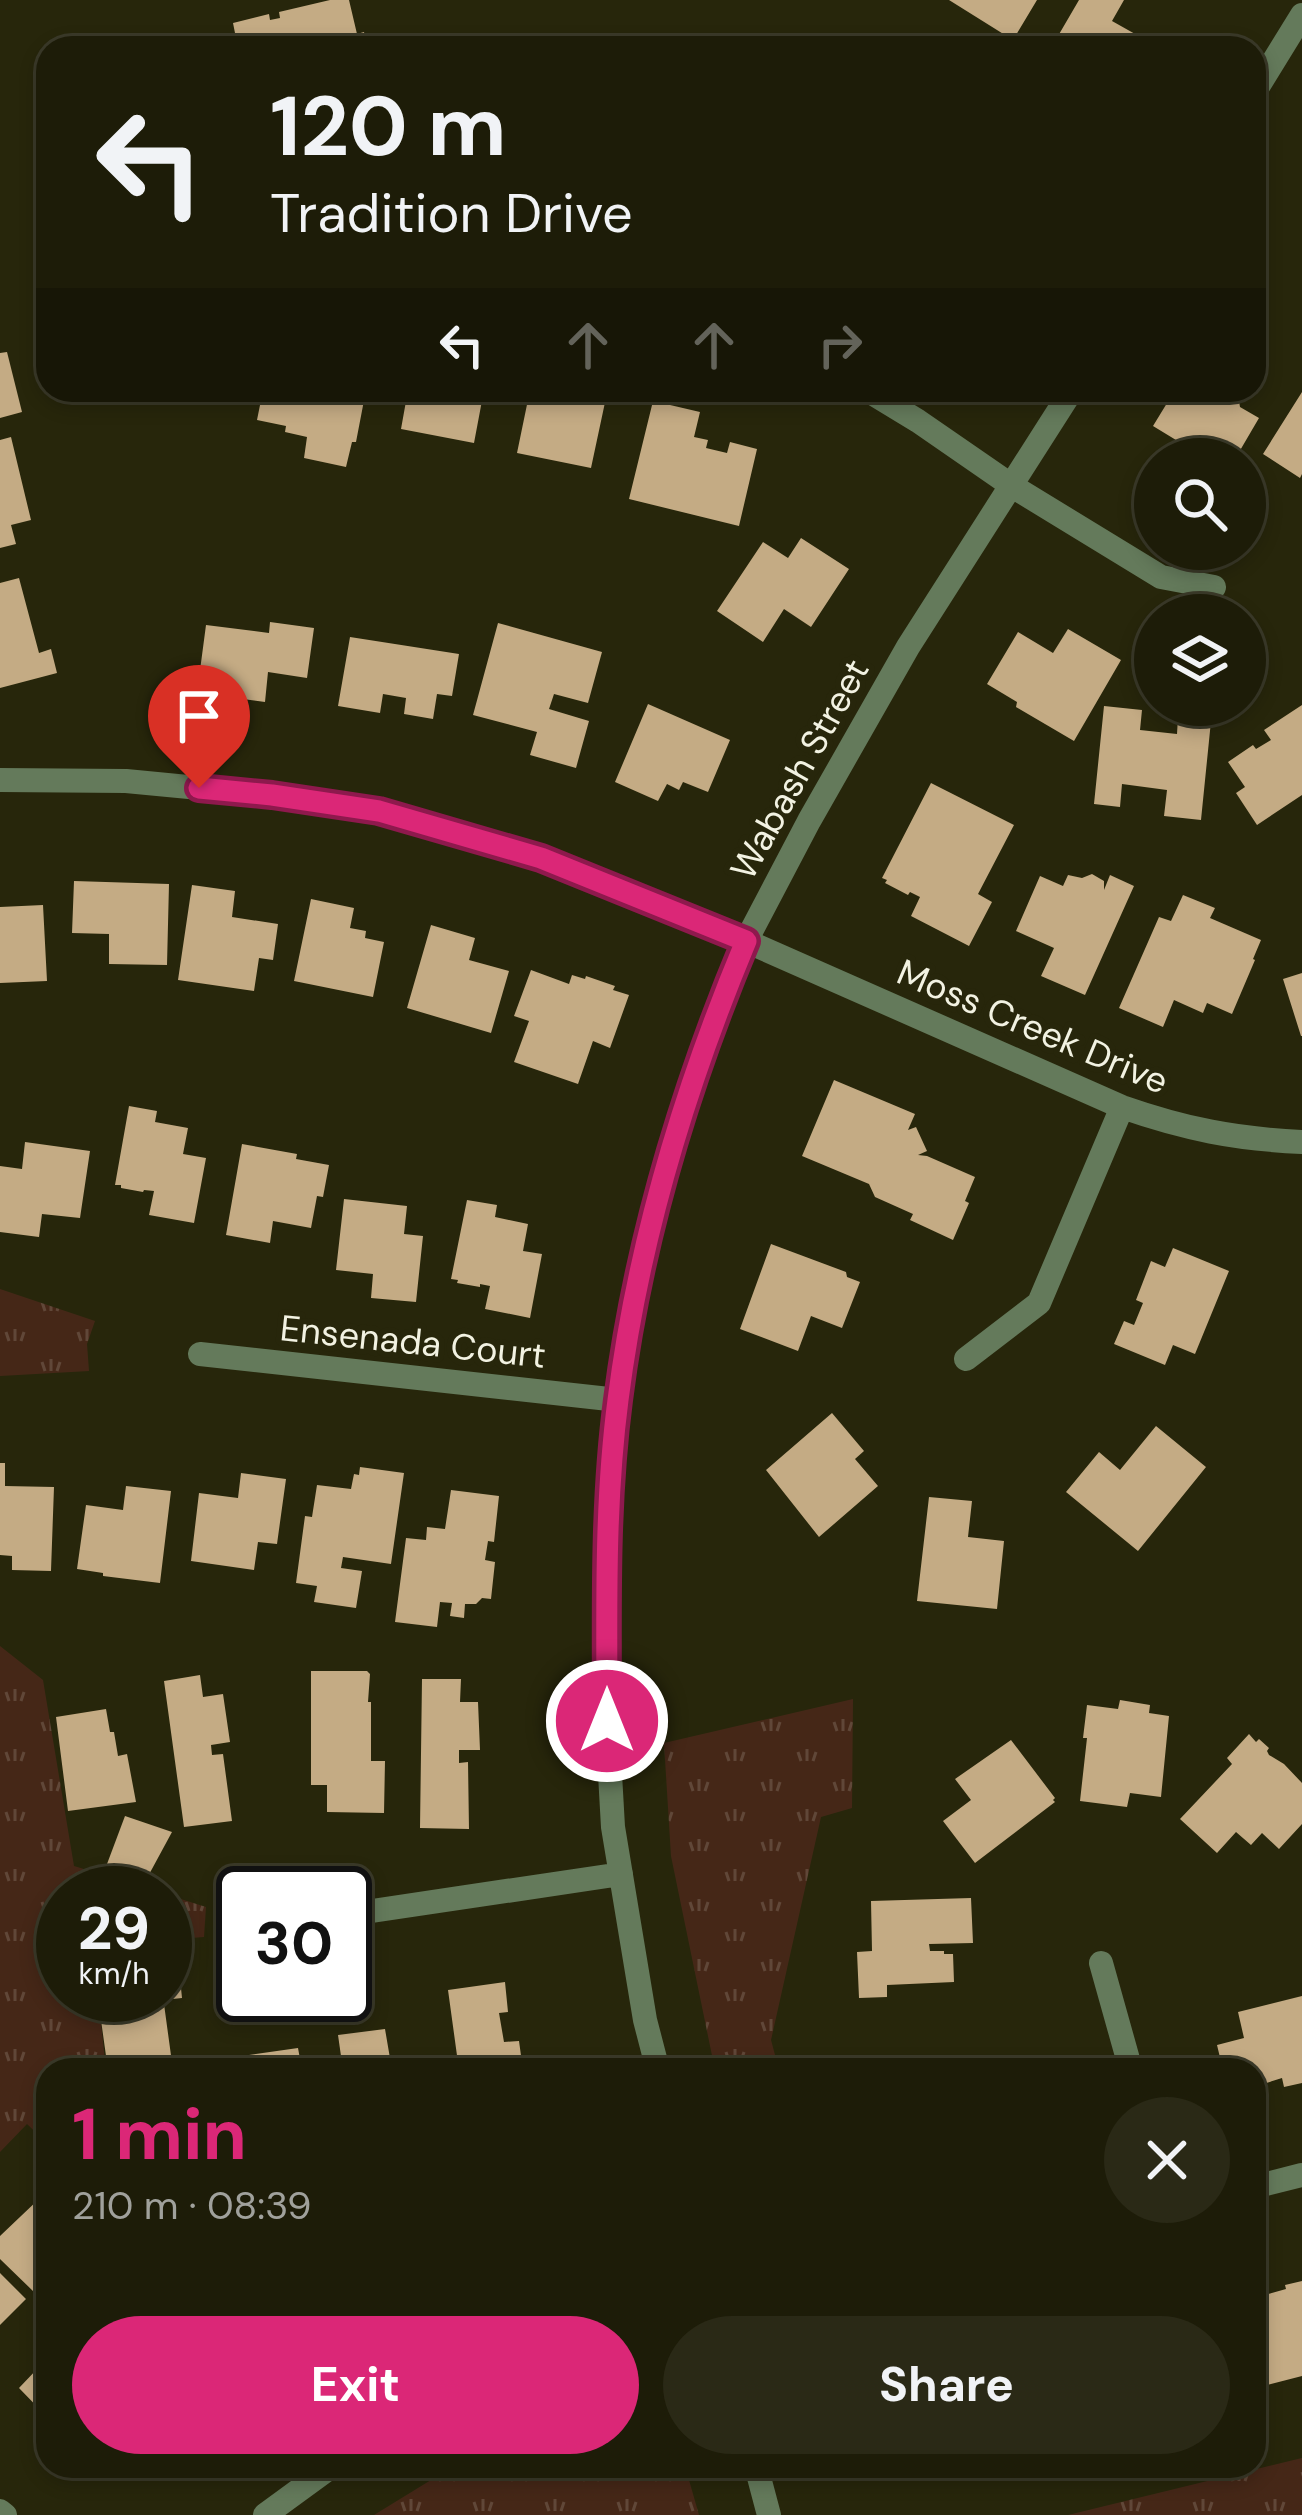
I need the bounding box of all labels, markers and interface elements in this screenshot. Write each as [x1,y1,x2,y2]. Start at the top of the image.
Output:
text: 120 m [270,72,507,181]
icon: left [72,84,228,240]
text: Tradition Drive [270,178,633,249]
icon: left [429,312,495,378]
icon: ahead [555,312,621,378]
icon: ahead [681,312,747,378]
icon: right [807,312,873,378]
map controls [1134,438,1266,726]
button: search [1134,438,1266,570]
button: layers [1134,594,1266,726]
street label: Wabash Street [719,651,879,888]
pin [148,665,250,788]
icon: arrive [166,683,232,749]
street label: Moss Creek Drive [890,948,1175,1105]
street label: Ensenada Court [278,1304,548,1379]
position arrow [544,1658,670,1784]
speed limit sign: 30 [216,1866,372,2022]
text: 29 [78,1889,150,1968]
text: km/h [79,1954,149,1993]
text: 1 min [72,2088,247,2181]
button: close [1104,2097,1230,2223]
text: 210 m · 08:39 [72,2180,312,2231]
button: Exit [72,2316,639,2454]
button: Share [663,2316,1230,2454]

